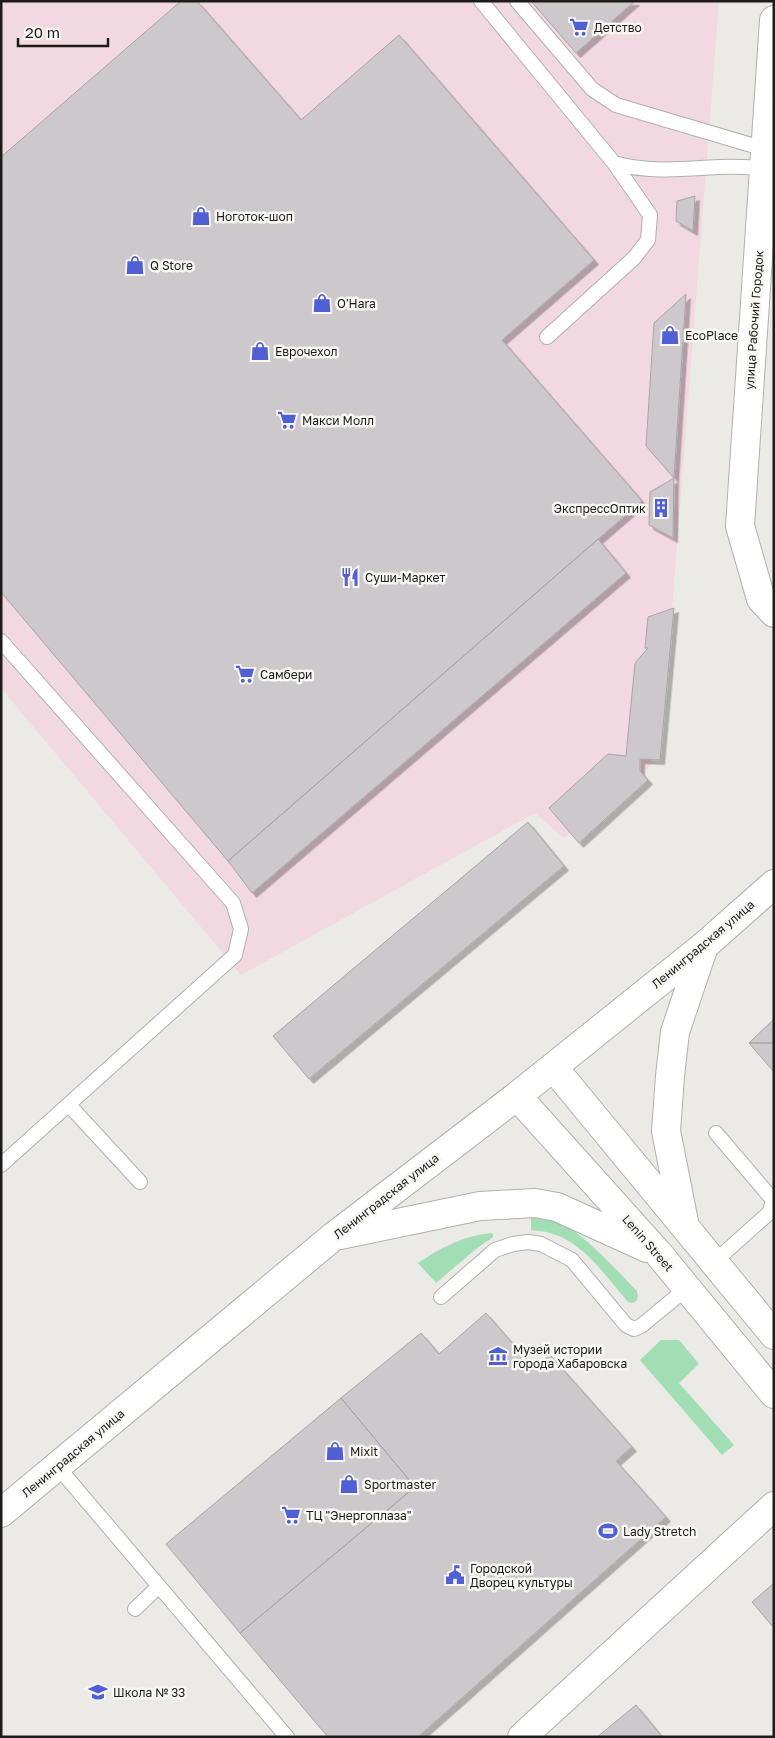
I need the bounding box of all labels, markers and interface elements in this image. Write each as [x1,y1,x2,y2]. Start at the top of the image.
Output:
scale bar [18,15,108,47]
supermarket icon: Детство [568,16,590,38]
place label: Детство [594,20,642,35]
text: 20 m [25,23,60,41]
shop icon: Ноготок-шоп [190,205,212,227]
place label: Ноготок-шоп [216,209,293,224]
street label: улица Рабочий Городок [742,250,766,390]
shop icon: Q Store [124,254,146,276]
place label: Q Store [150,258,193,273]
shop icon: O'Hara [311,292,333,314]
place label: O'Hara [337,296,376,311]
shop icon: EcoPlace [659,324,681,346]
place label: EcoPlace [685,328,738,343]
shop icon: Еврочехол [249,340,271,362]
place label: Еврочехол [275,344,338,359]
supermarket icon: Макси Молл [276,409,298,431]
place label: Макси Молл [302,413,374,428]
building icon: ЭкспрессОптик [650,497,672,519]
place label: ЭкспрессОптик [554,501,646,516]
restaurant icon: Суши-Маркет [339,566,361,588]
place label: Суши-Маркет [365,570,445,585]
supermarket icon: Самбери [234,663,256,685]
place label: Самбери [260,667,312,682]
street label: Ленинградская улица [649,897,757,991]
street label: Ленинградская улица [330,1150,442,1242]
street label: Lenin Street [619,1212,677,1275]
place label: Музей истории города Хабаровска [513,1342,627,1371]
museum icon: Музей истории города Хабаровска [487,1345,509,1367]
street label: Ленинградская улица [19,1406,127,1500]
shop icon: Mixit [324,1440,346,1462]
place label: Mixit [350,1444,378,1459]
shop icon: Sportmaster [338,1473,360,1495]
place label: Sportmaster [364,1477,437,1492]
supermarket icon: ТЦ "Энергоплаза" [280,1504,302,1526]
place label: ТЦ "Энергоплаза" [306,1508,411,1523]
sports icon: Lady Stretch [597,1520,619,1542]
place label: Lady Stretch [623,1524,696,1539]
place label: Городской Дворец культуры [470,1561,573,1590]
public building icon: Городской Дворец культуры [444,1564,466,1586]
school or university icon: Школа № 33 [87,1681,109,1703]
place label: Школа № 33 [113,1685,185,1700]

